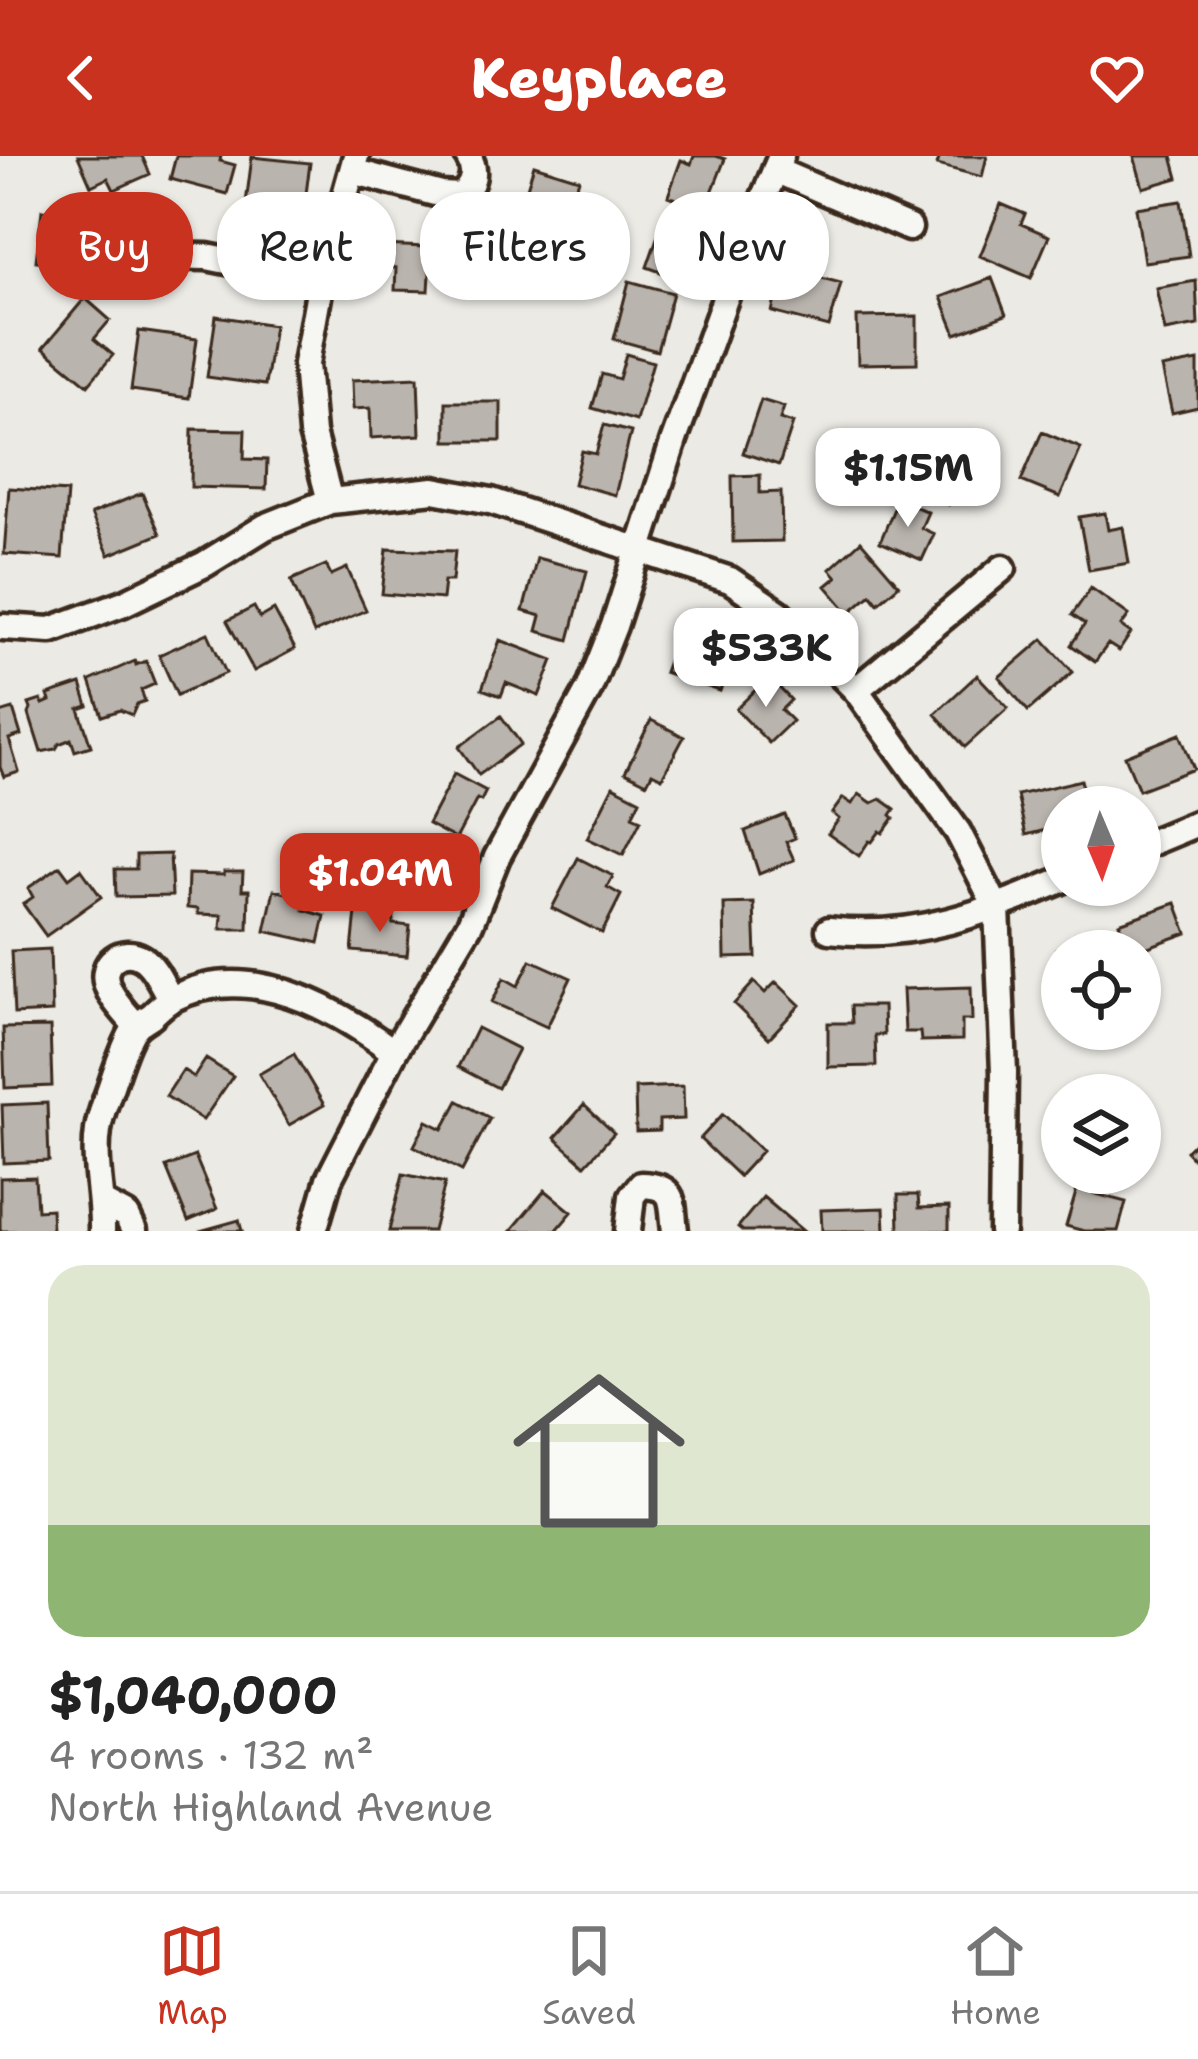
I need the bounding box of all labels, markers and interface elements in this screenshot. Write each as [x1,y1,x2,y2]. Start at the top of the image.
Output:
text: Keyplace [471,42,727,114]
icon: back [48,45,114,111]
icon: heart [1084,45,1150,111]
chip: Buy [36,192,193,300]
chip: Rent [217,192,396,300]
chip: Filters [420,192,630,300]
chip: New [654,192,829,300]
pin: $1.15M [810,428,1006,530]
text: $1.15M [843,441,974,493]
pin: $533K [682,608,850,710]
text: $533K [700,621,832,673]
north arrow [1041,786,1161,906]
map controls [1041,786,1161,1194]
pin: $1.04M [282,833,478,935]
text: $1.04M [307,846,453,898]
button: locate [1041,930,1161,1050]
button: layers [1041,1074,1161,1194]
icon: home [491,1343,707,1559]
text: $1,040,000 [48,1661,338,1729]
text: 4 rooms · 132 m² [48,1729,374,1781]
text: North Highland Avenue [48,1781,493,1833]
tab: Map [157,1918,228,2035]
tab: Saved [542,1918,636,2035]
tab: Home [950,1918,1041,2035]

